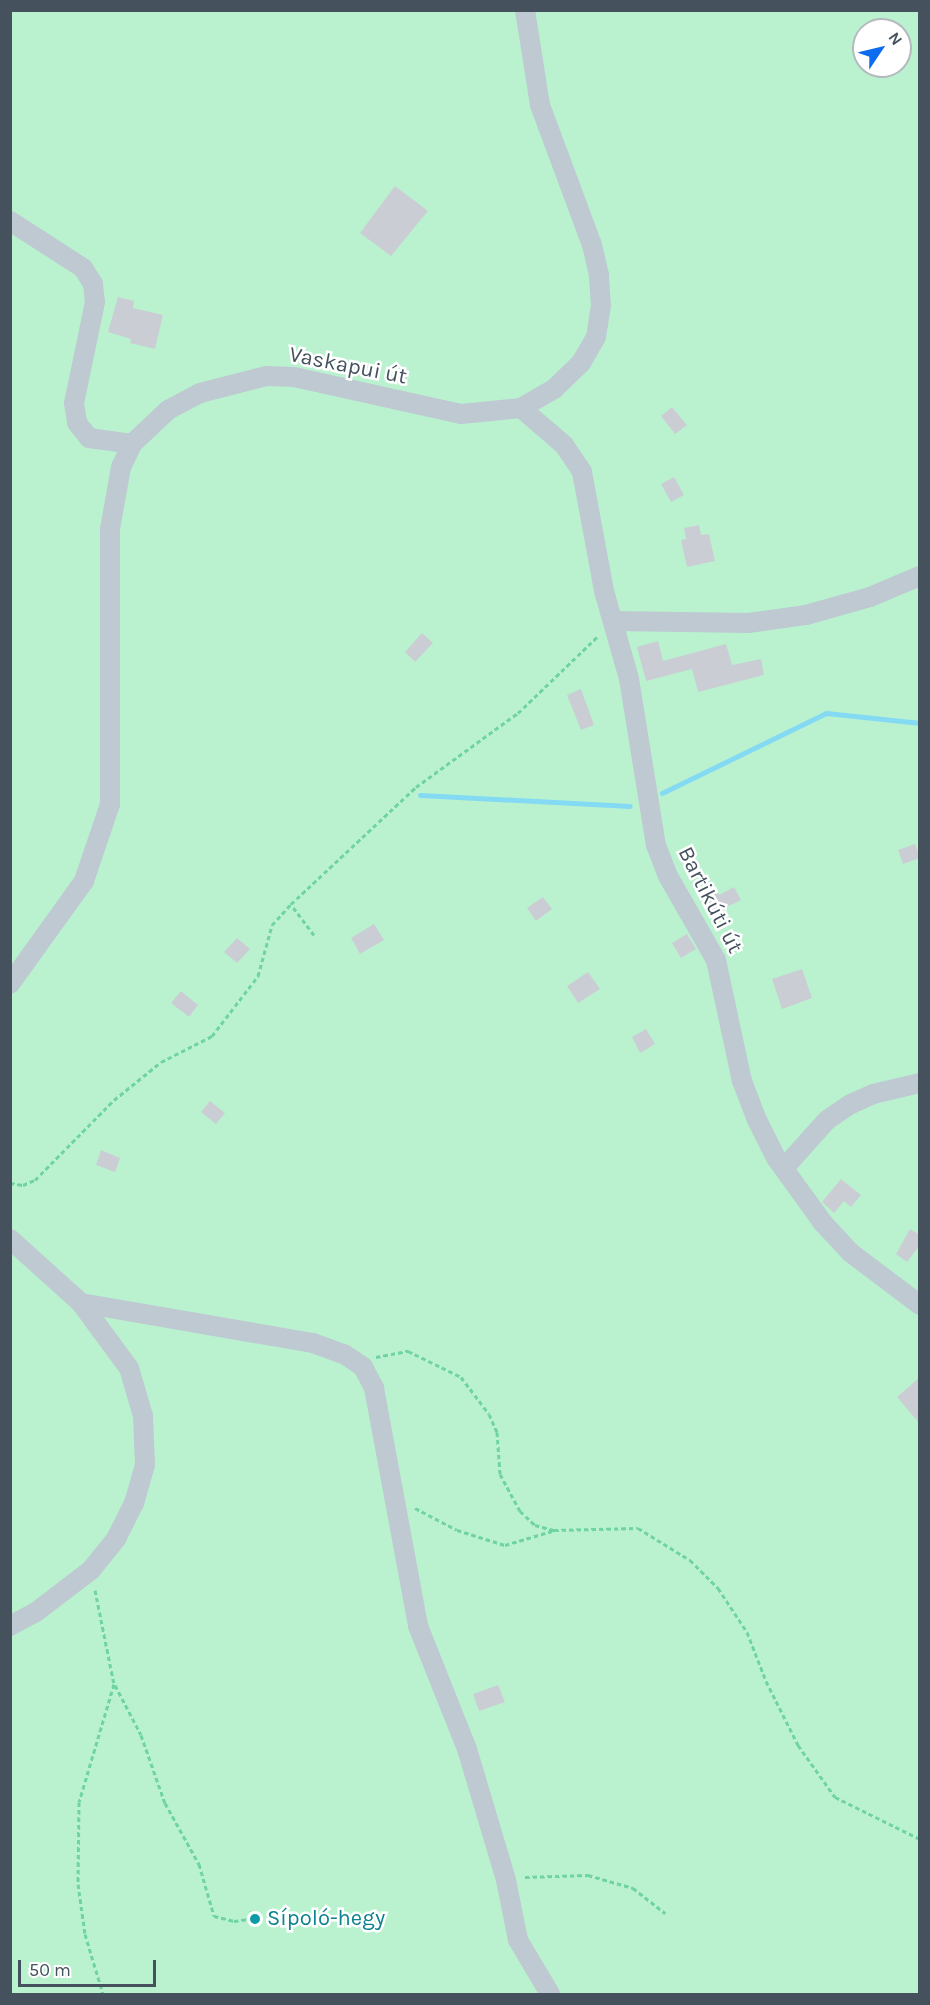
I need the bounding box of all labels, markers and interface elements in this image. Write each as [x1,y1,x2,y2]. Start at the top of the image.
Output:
north arrow [852,18,912,78]
text: N [884,28,907,49]
street label: Vaskapui út [287,342,409,390]
street label: Bartikúti út [672,842,748,958]
place label: Sípoló-hegy [267,1906,385,1932]
marker: Sípoló-hegy [248,1912,262,1926]
scale bar [21,1948,159,1986]
text: 50 m [29,1959,71,1981]

